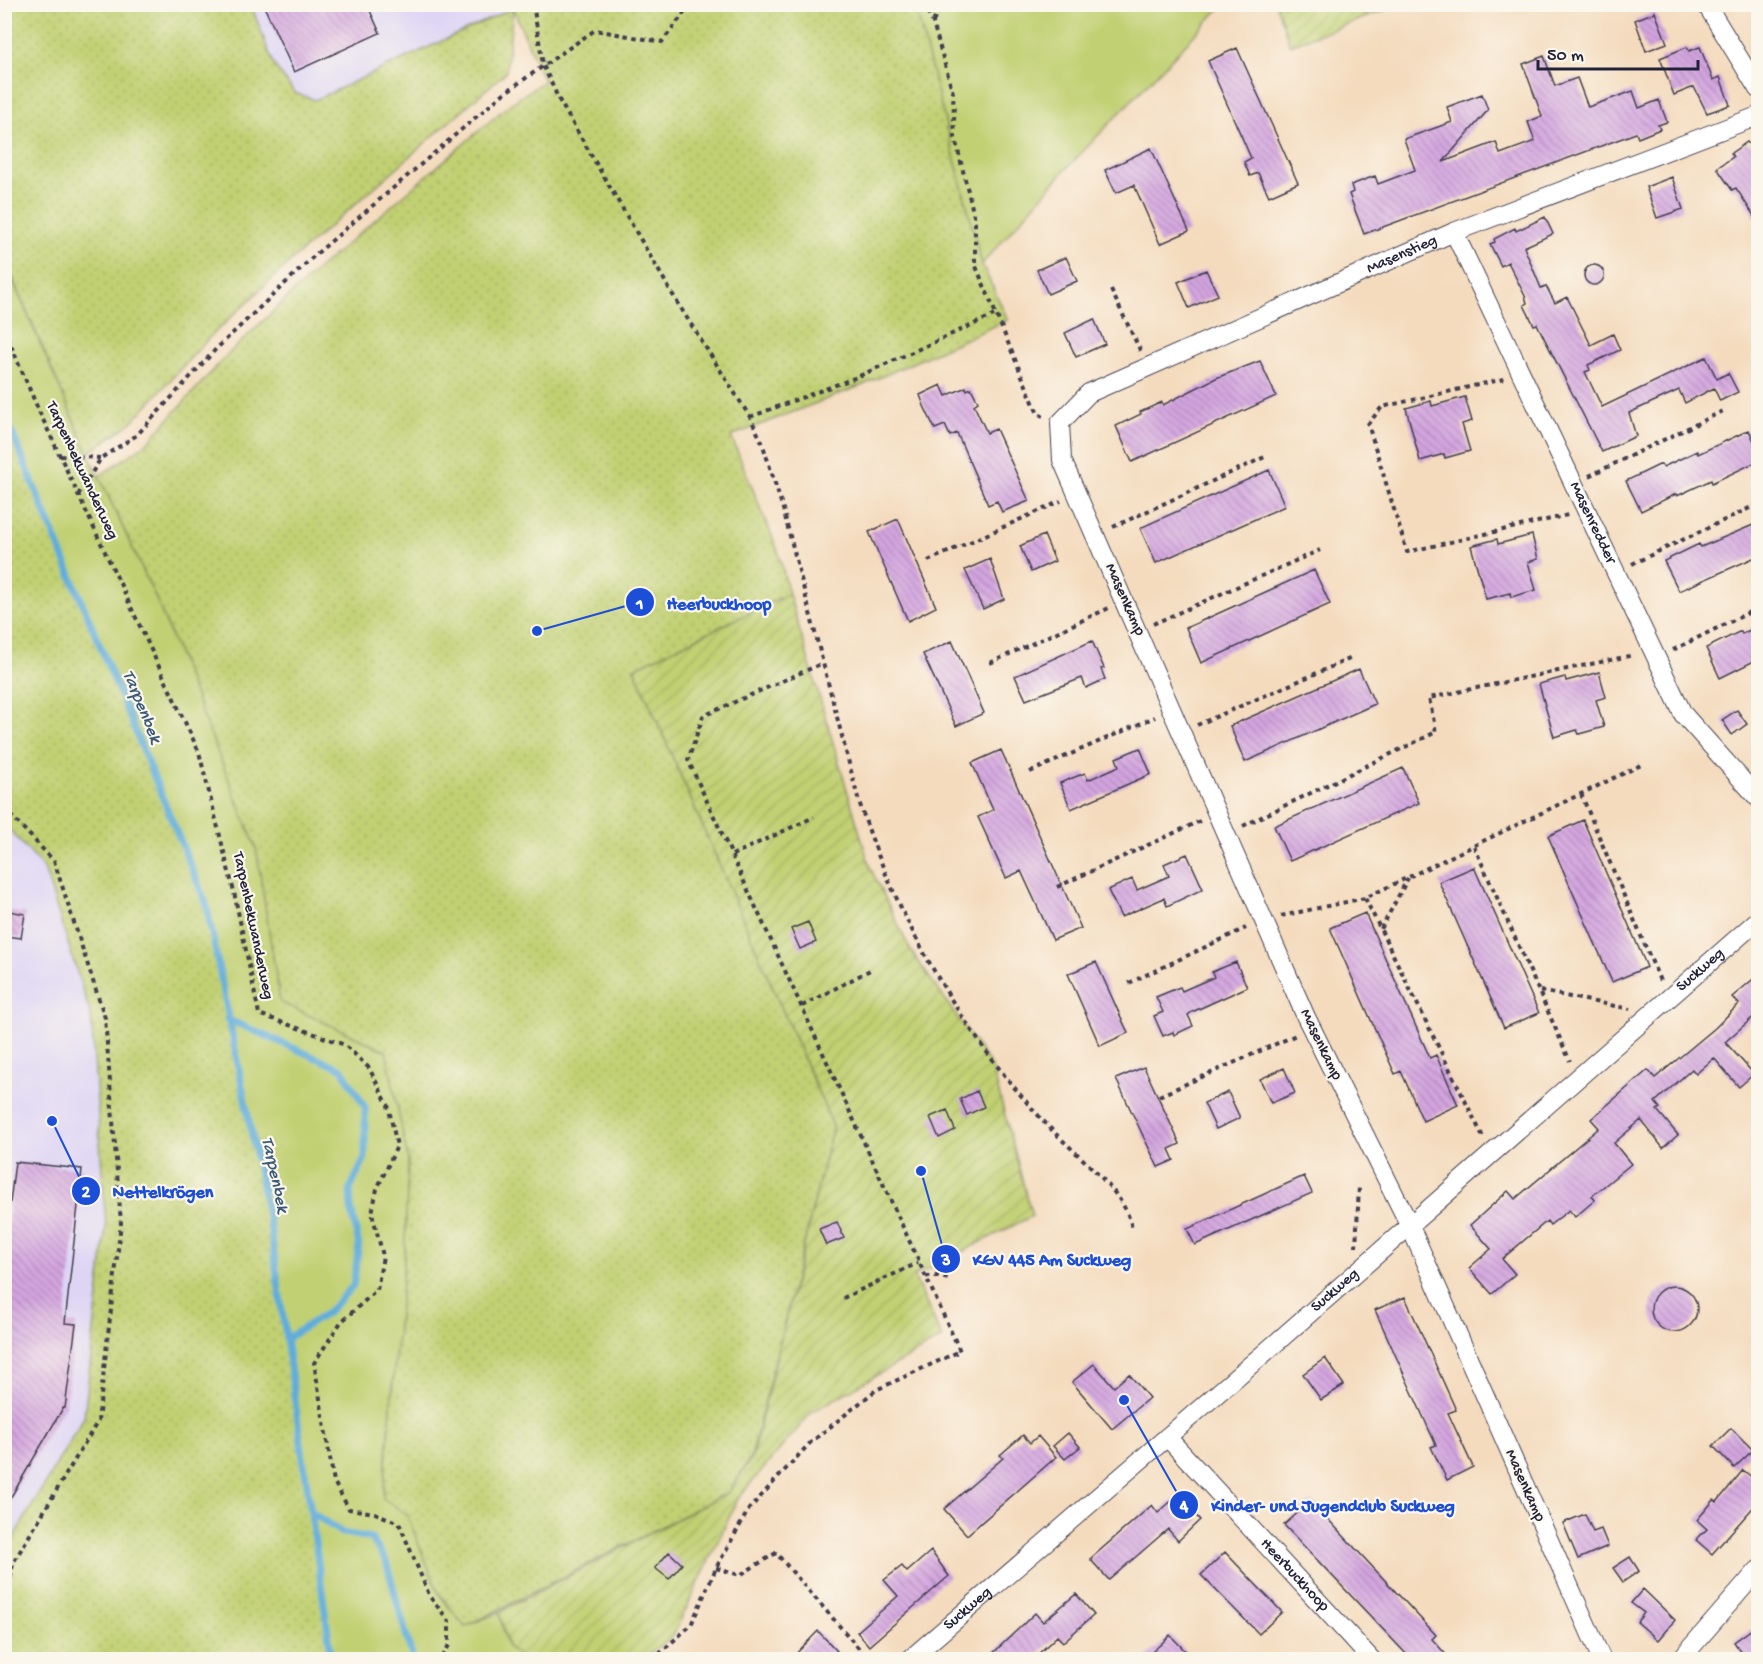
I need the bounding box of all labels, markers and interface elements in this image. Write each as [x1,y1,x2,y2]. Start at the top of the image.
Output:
scale bar [1538,33,1698,71]
text: 50 m [1547,46,1584,67]
street label: Masenstieg [1364,231,1440,279]
street label: Tarpenbekwanderweg [40,398,121,543]
street label: Masenredder [1565,479,1620,568]
street label: Masenkamp [1100,561,1148,639]
callout: Heerbuckhoop [625,584,783,620]
text: 1 [635,595,644,616]
text: Heerbuckhoop [667,595,771,616]
water label: Tarpenbek [117,667,166,748]
street label: Tarpenbekwanderweg [227,850,277,1001]
street label: Suckweg [1673,944,1728,996]
street label: Masenkamp [1295,1006,1345,1084]
water label: Tarpenbek [256,1135,293,1217]
callout: Nettelkrögen [71,1173,226,1209]
text: 2 [82,1183,91,1204]
text: Nettelkrögen [113,1183,214,1204]
callout: KGV 445 Am Suckweg [931,1241,1144,1277]
text: 3 [940,1251,951,1272]
text: KGV 445 Am Suckweg [972,1251,1131,1272]
street label: Suckweg [1308,1265,1363,1317]
street label: Masenkamp [1500,1447,1548,1525]
callout: Kinder- und Jugendclub Suckweg [1169,1487,1466,1523]
text: 4 [1179,1497,1189,1518]
text: Kinder- und Jugendclub Suckweg [1210,1497,1455,1518]
street label: Heerbuckhoop [1256,1535,1333,1616]
street label: Suckweg [940,1583,996,1635]

